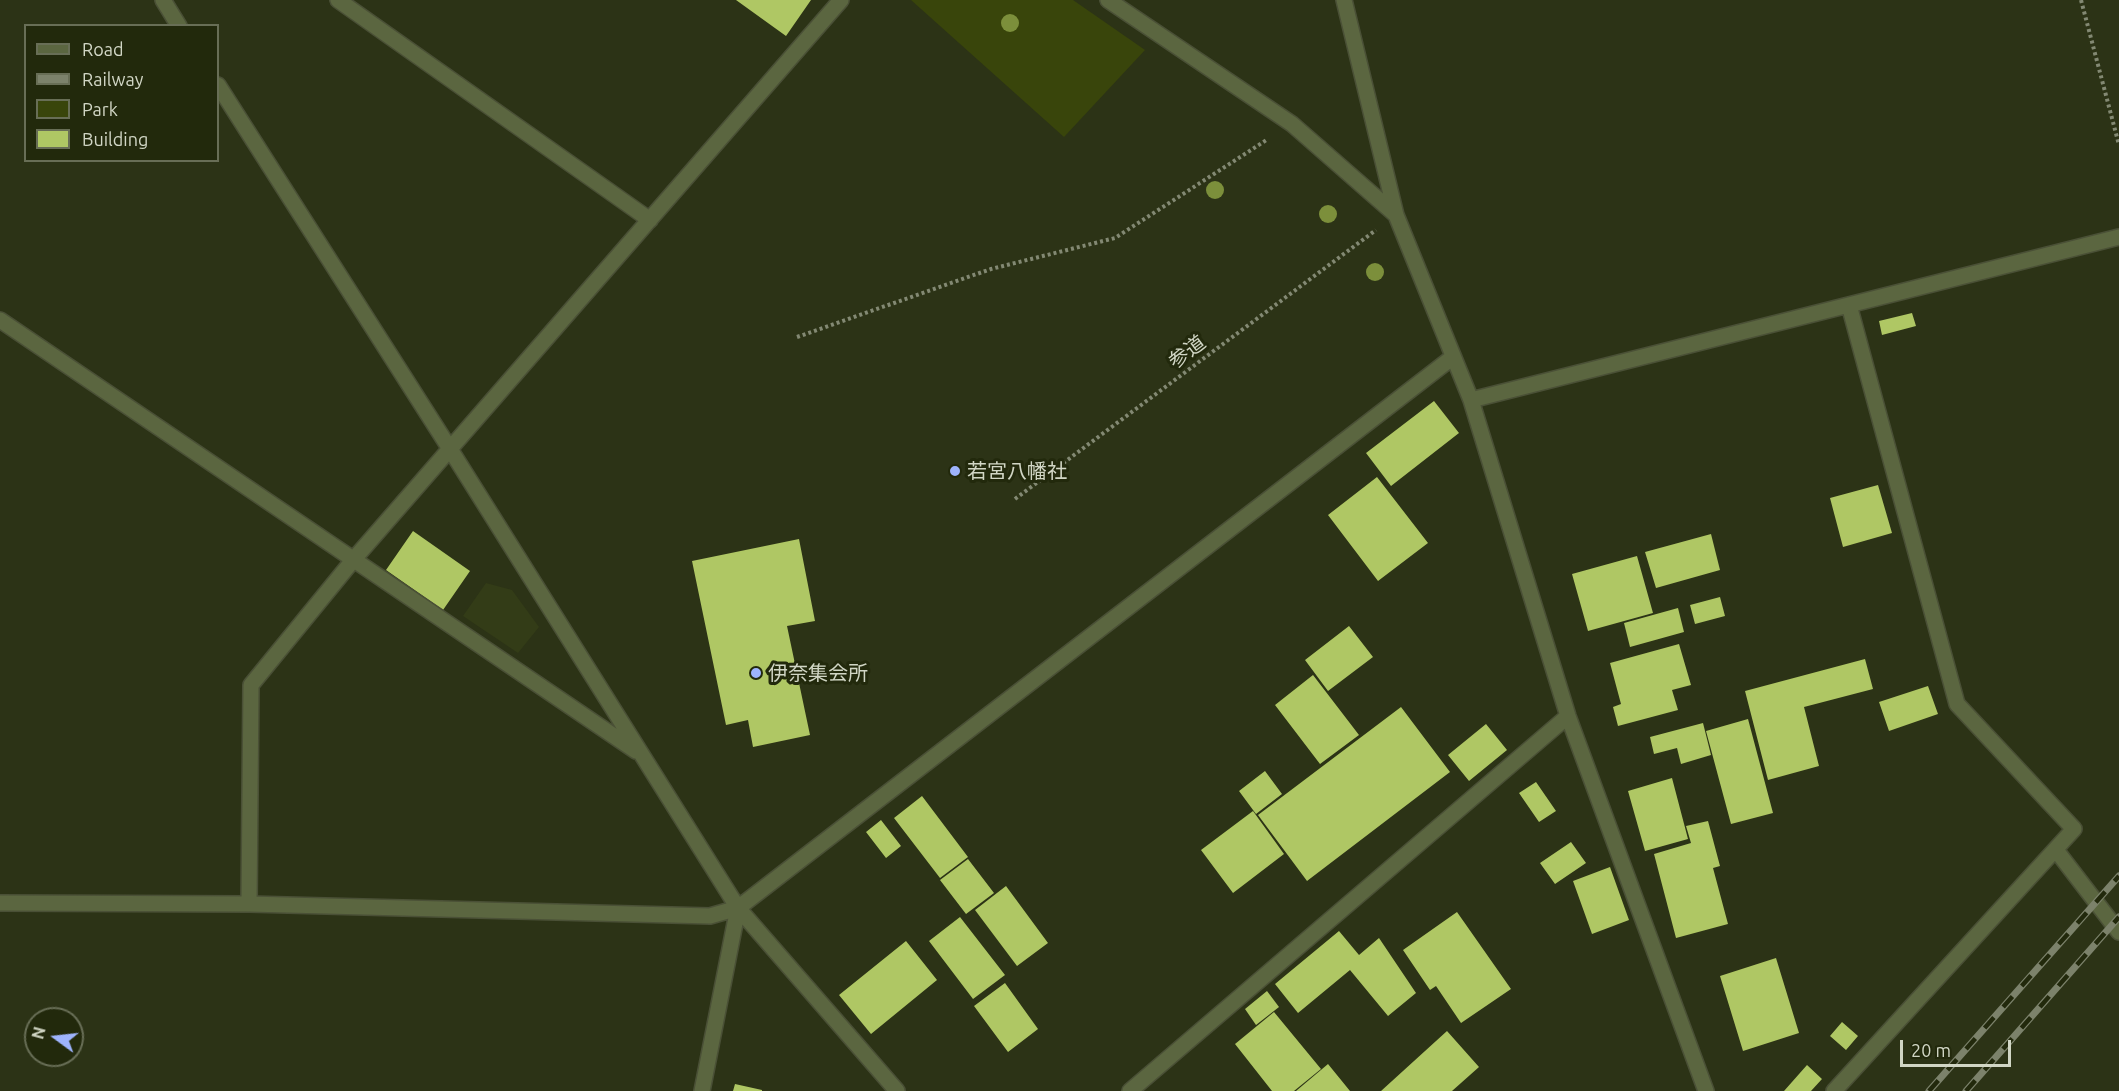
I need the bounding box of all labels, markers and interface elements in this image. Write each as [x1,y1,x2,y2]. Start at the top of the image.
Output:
legend [24,24,219,162]
text: Road [82,39,124,59]
text: Railway [82,69,143,89]
text: Park [82,99,118,119]
text: Building [82,129,148,149]
street label: 参道 [1164,330,1210,374]
place label: 若宮八幡社 [967,459,1067,483]
marker: 若宮八幡社 [948,464,962,478]
place label: 伊奈集会所 [768,661,868,685]
marker: 伊奈集会所 [749,666,763,680]
north arrow [24,1007,84,1067]
text: N [28,1025,49,1041]
scale bar [1903,1028,2014,1066]
text: 20 m [1911,1040,1951,1060]

